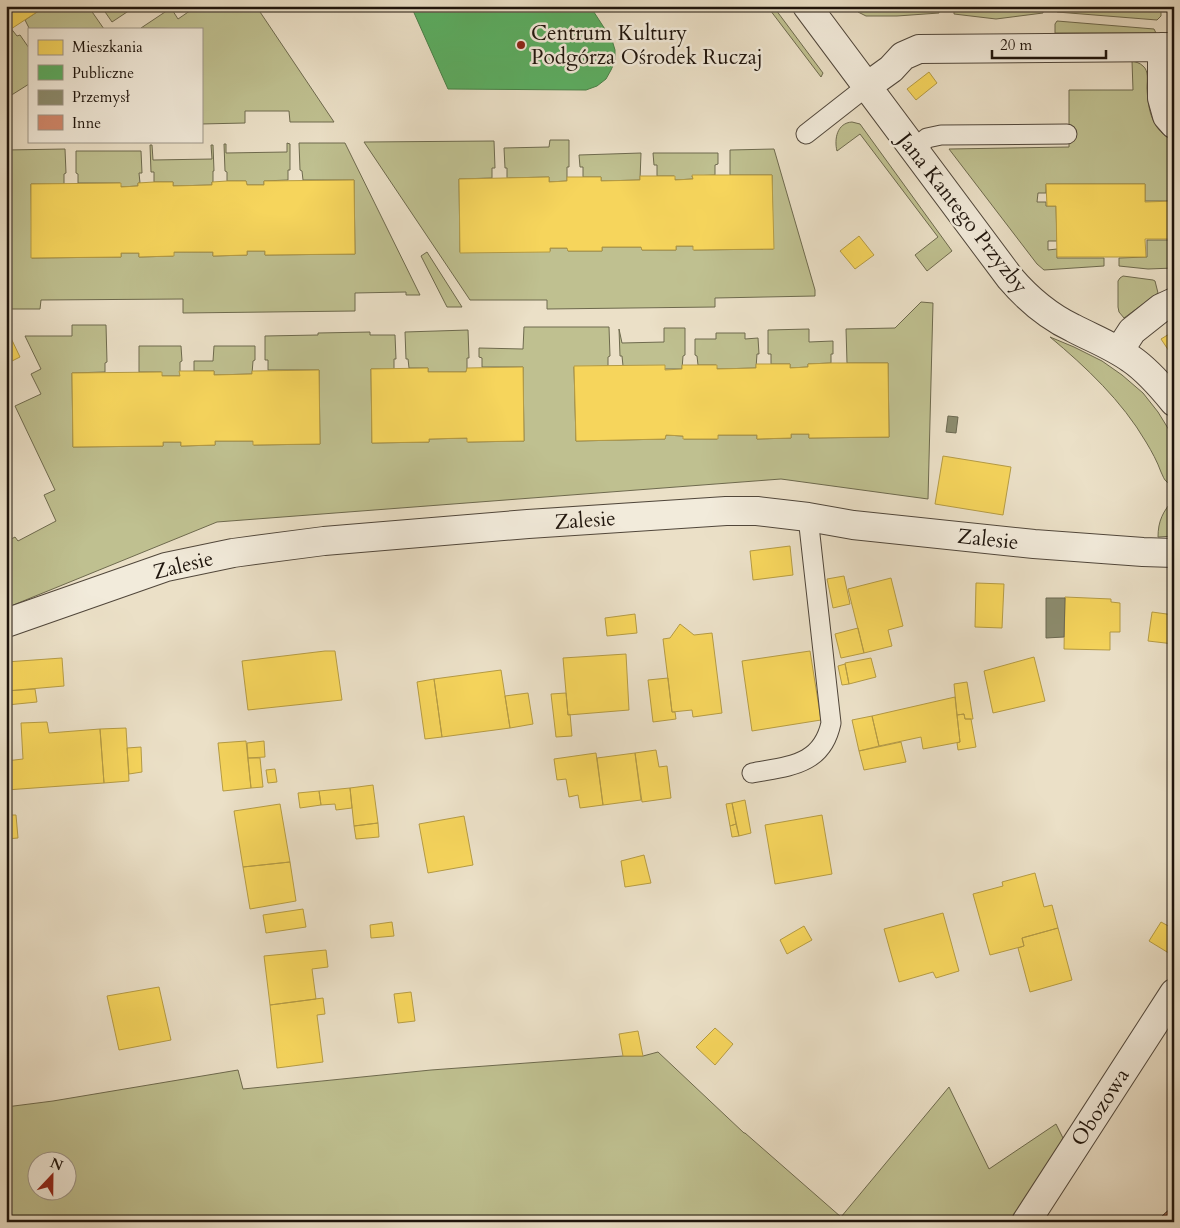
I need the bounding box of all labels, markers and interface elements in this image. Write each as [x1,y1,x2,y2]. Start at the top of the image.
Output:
place label: Centrum Kultury Podgórza Ośrodek Ruczaj [531,19,763,72]
legend [28,28,202,142]
scale bar [992,28,1106,60]
text: 20 m [1000,35,1032,55]
text: Mieszkania [72,37,143,57]
marker: Centrum Kultury Podgórza Ośrodek Ruczaj [515,39,527,51]
text: Publiczne [72,63,134,83]
text: Przemysł [72,87,130,107]
text: Inne [72,113,101,133]
street label: Jana Kantego Przyzby [889,125,1035,300]
street label: Zalesie [553,504,617,537]
street label: Zalesie [956,522,1020,557]
street label: Zalesie [150,544,216,587]
street label: Obozowa [1064,1063,1136,1152]
north arrow [28,1150,78,1200]
text: N [47,1153,66,1175]

